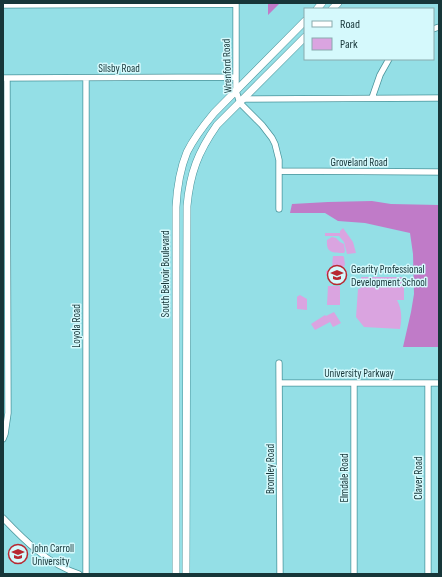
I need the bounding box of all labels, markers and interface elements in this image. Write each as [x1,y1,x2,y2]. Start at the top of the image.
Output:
legend [304,8,434,60]
text: Road [340,17,360,32]
text: Park [340,37,358,52]
street label: Wrenford Road [220,38,234,93]
street label: Silsby Road [98,62,140,75]
street label: Groveland Road [330,156,388,169]
street label: South Belvoir Boulevard [159,230,172,318]
place label: Gearity Professional Development School [351,263,427,289]
school or university icon: Gearity Professional Development School [326,264,348,286]
street label: Loyola Road [70,304,83,348]
street label: University Parkway [324,367,395,380]
street label: Bromley Road [264,443,277,494]
street label: Elmdale Road [338,453,351,503]
street label: Claver Road [412,456,425,500]
place label: John Carroll University [31,542,74,568]
school or university icon: John Carroll University [7,543,29,565]

